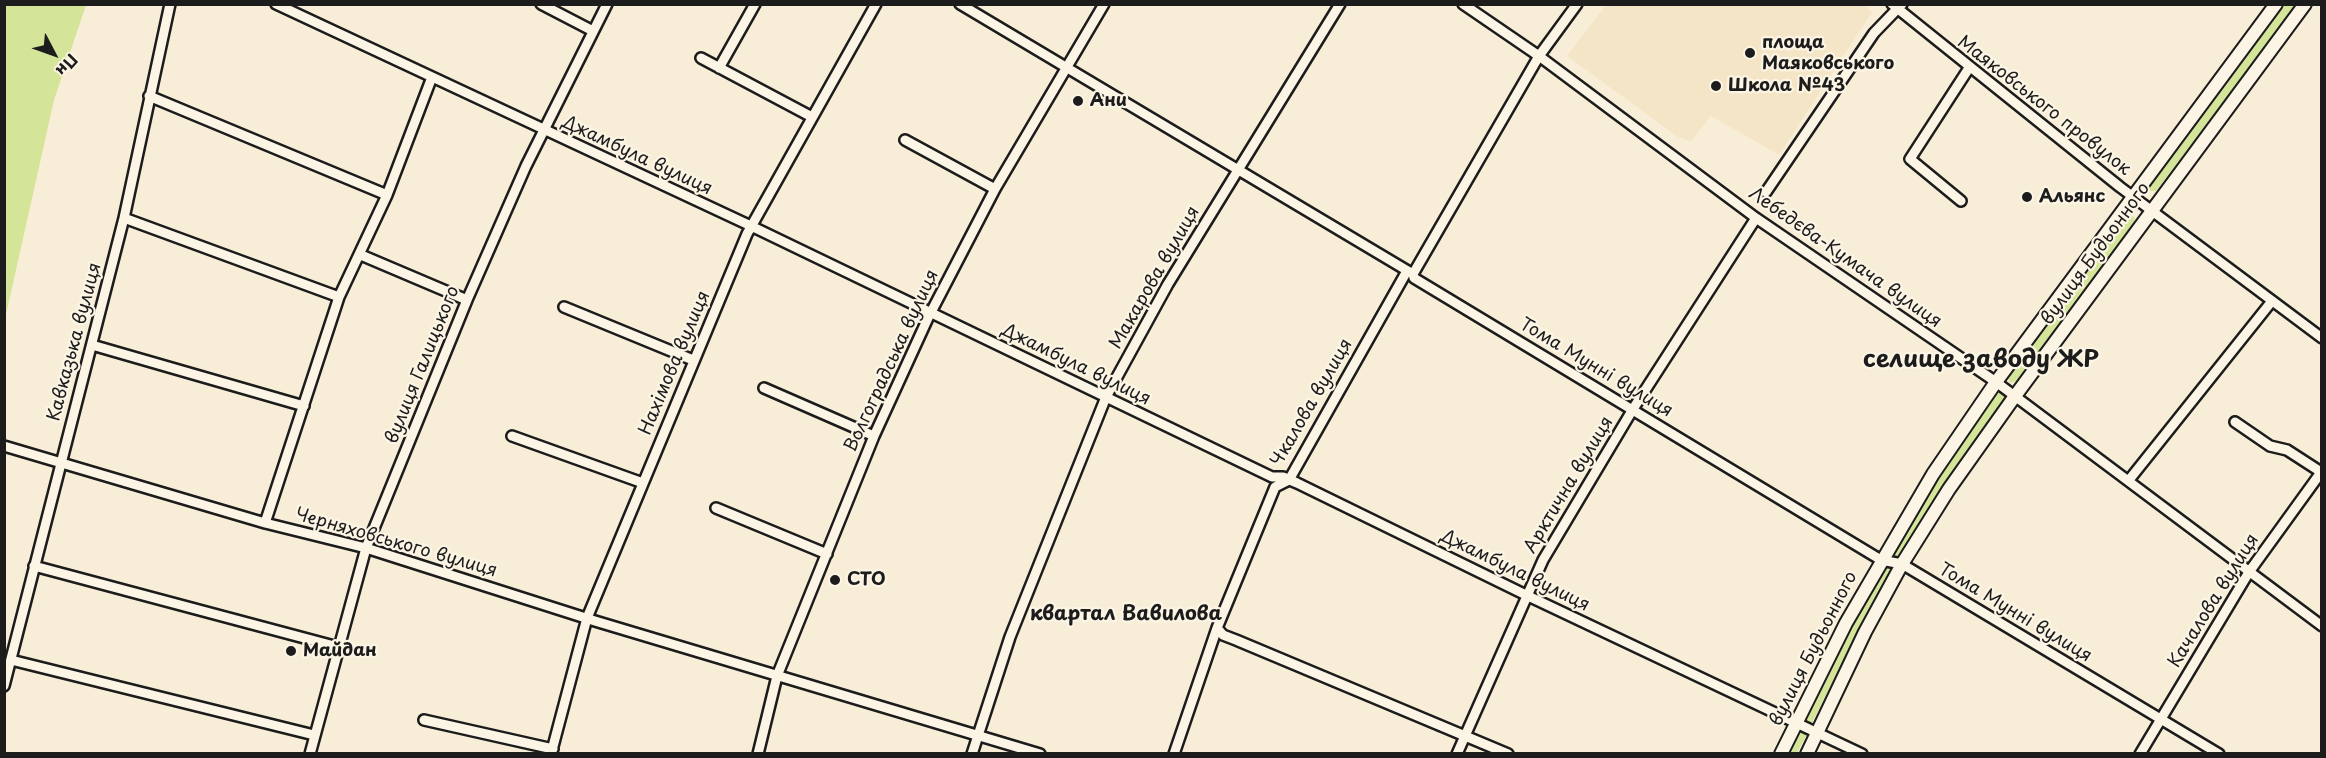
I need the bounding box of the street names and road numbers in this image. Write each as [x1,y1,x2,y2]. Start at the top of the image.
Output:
street label: Маяковського провулок [1953,32,2135,180]
street label: Джамбула вулиця [559,112,715,200]
street label: вулиця Будьонного [2037,179,2155,329]
street label: Лебедєва-Кумача вулиця [1744,183,1946,333]
street label: Макарова вулиця [1105,203,1205,353]
street label: Кавказька вулиця [44,261,106,423]
street label: Волгоградська вулиця [840,266,944,456]
street label: вулиця Галицького [381,283,465,447]
street label: Нахімова вулиця [635,288,715,438]
street label: Тома Мунні вулиця [1515,314,1677,422]
street label: Джамбула вулиця [998,320,1154,410]
street label: Чкалова вулиця [1267,335,1357,471]
street label: Арктична вулиця [1520,413,1618,557]
street label: Черняховського вулиця [293,504,499,582]
street label: Джамбула вулиця [1437,526,1593,616]
street label: Качалова вулиця [2164,530,2264,672]
street label: Тома Мунні вулиця [1934,559,2096,667]
street label: вулиця Будьонного [1766,568,1862,730]

